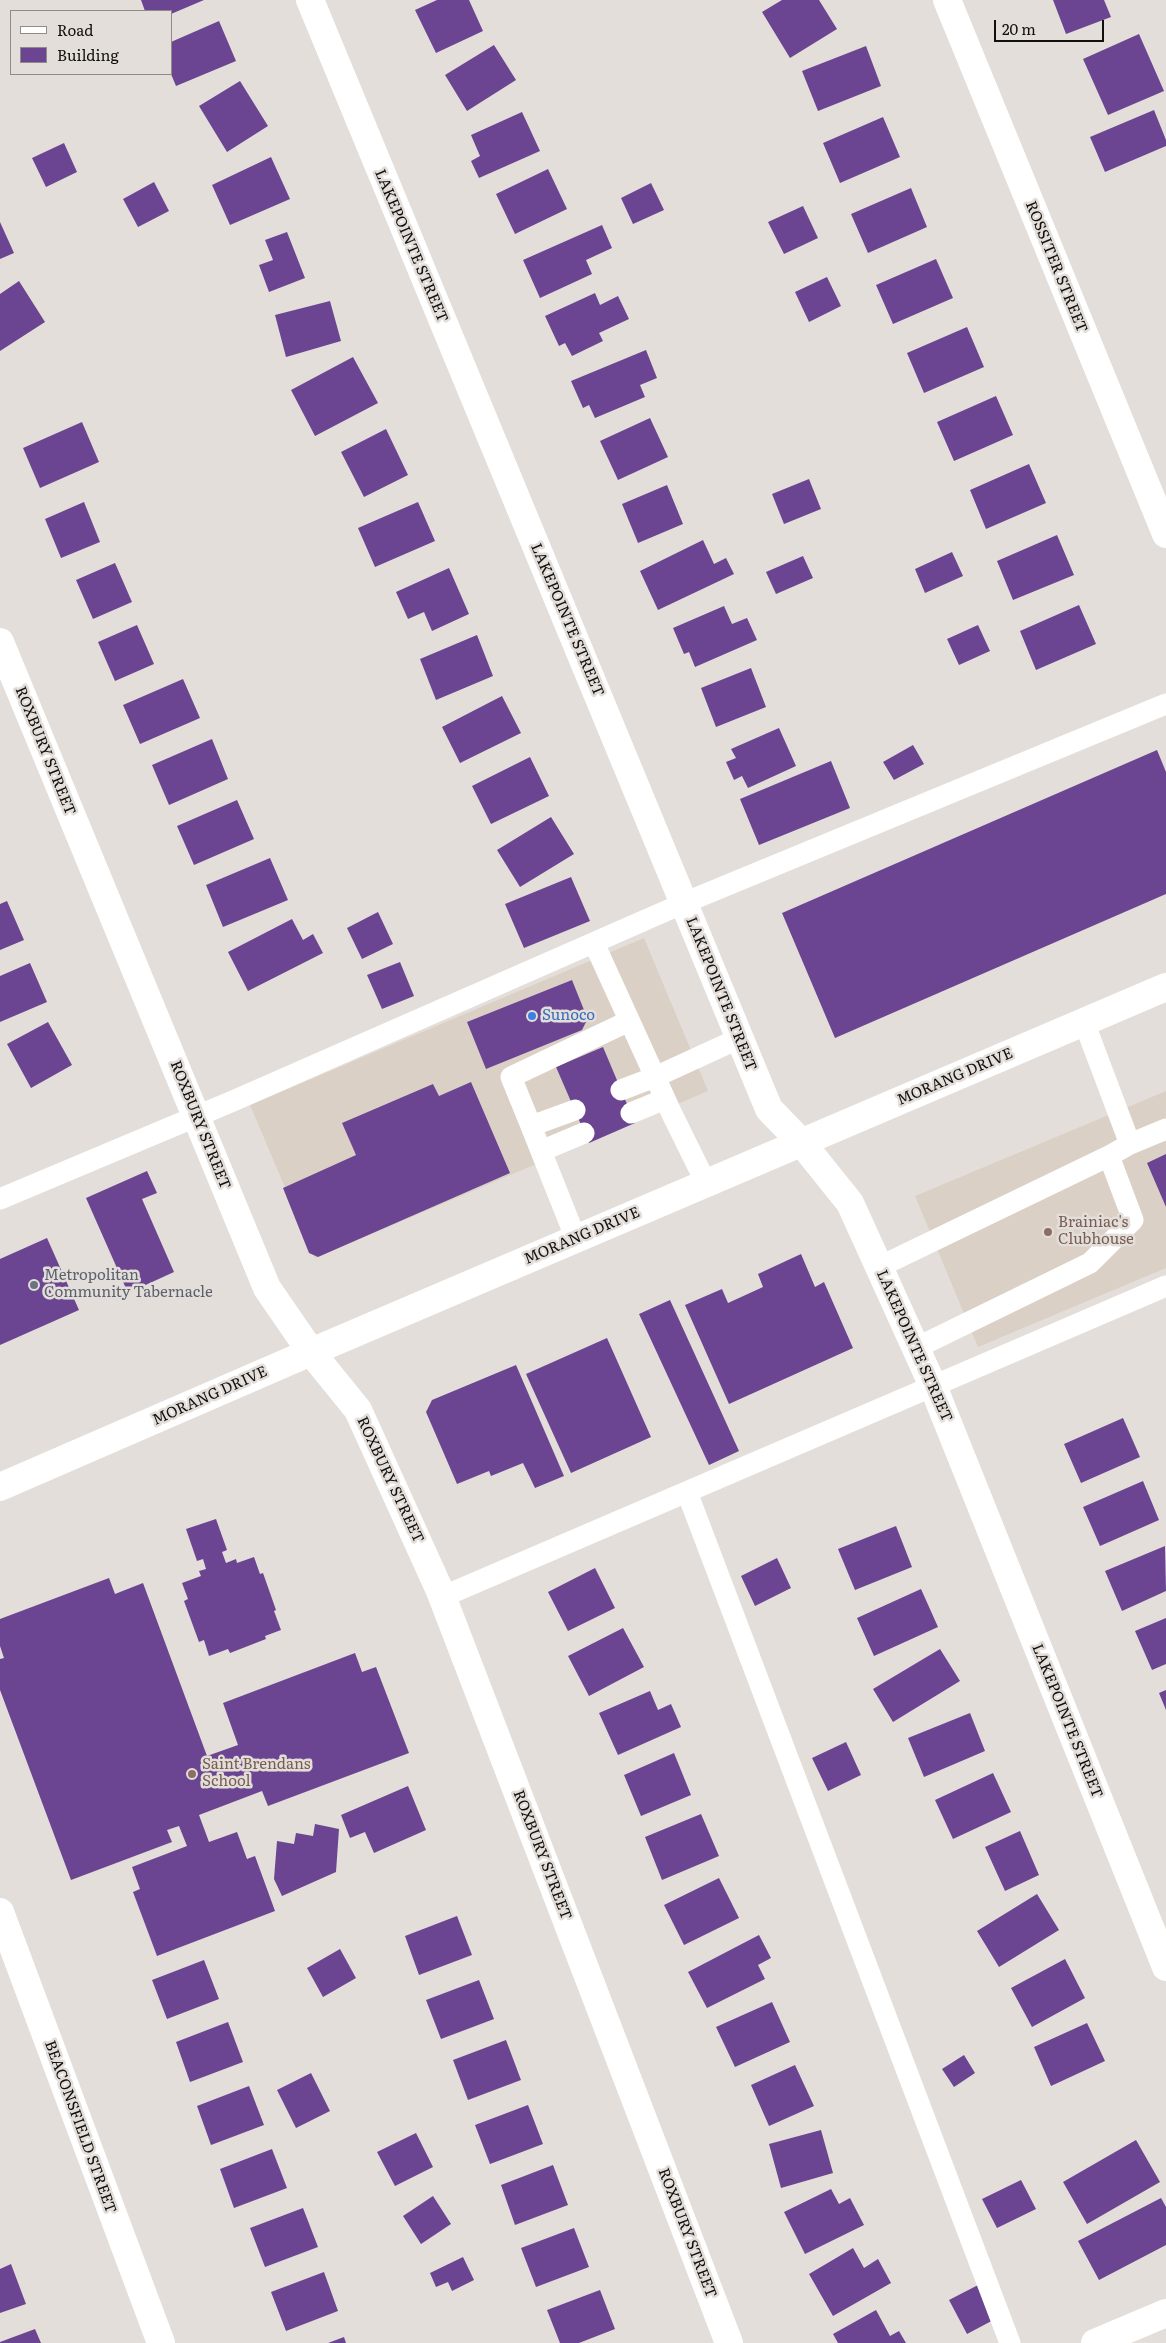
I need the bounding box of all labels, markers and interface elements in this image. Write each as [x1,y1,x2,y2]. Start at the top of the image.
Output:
legend [10,10,172,75]
scale bar [996,10,1106,42]
text: 20 m [1002,17,1036,40]
text: Road [57,18,93,41]
text: Building [57,43,119,66]
street label: LAKEPOINTE STREET [371,167,451,325]
street label: ROSSITER STREET [1021,198,1091,336]
street label: LAKEPOINTE STREET [527,541,607,699]
street label: ROXBURY STREET [11,684,79,818]
street label: LAKEPOINTE STREET [682,914,760,1074]
place label: Sunoco [542,1007,595,1025]
marker: Sunoco [526,1010,538,1022]
street label: MORANG DRIVE [894,1045,1016,1109]
street label: ROXBURY STREET [166,1058,234,1192]
street label: MORANG DRIVE [521,1204,643,1268]
place label: Brainiac's Clubhouse [1058,1214,1134,1249]
marker: Brainiac's Clubhouse [1042,1226,1054,1238]
place label: Metropolitan Community Tabernacle [44,1267,213,1302]
street label: LAKEPOINTE STREET [872,1267,956,1425]
marker: Metropolitan Community Tabernacle [28,1279,40,1291]
street label: MORANG DRIVE [150,1363,270,1429]
street label: ROXBURY STREET [353,1414,427,1546]
street label: LAKEPOINTE STREET [1028,1641,1106,1801]
place label: Saint Brendans School [202,1756,310,1791]
marker: Saint Brendans School [186,1768,198,1780]
street label: ROXBURY STREET [509,1788,575,1922]
street label: BEACONSFIELD STREET [40,2038,120,2216]
street label: ROXBURY STREET [654,2166,720,2300]

